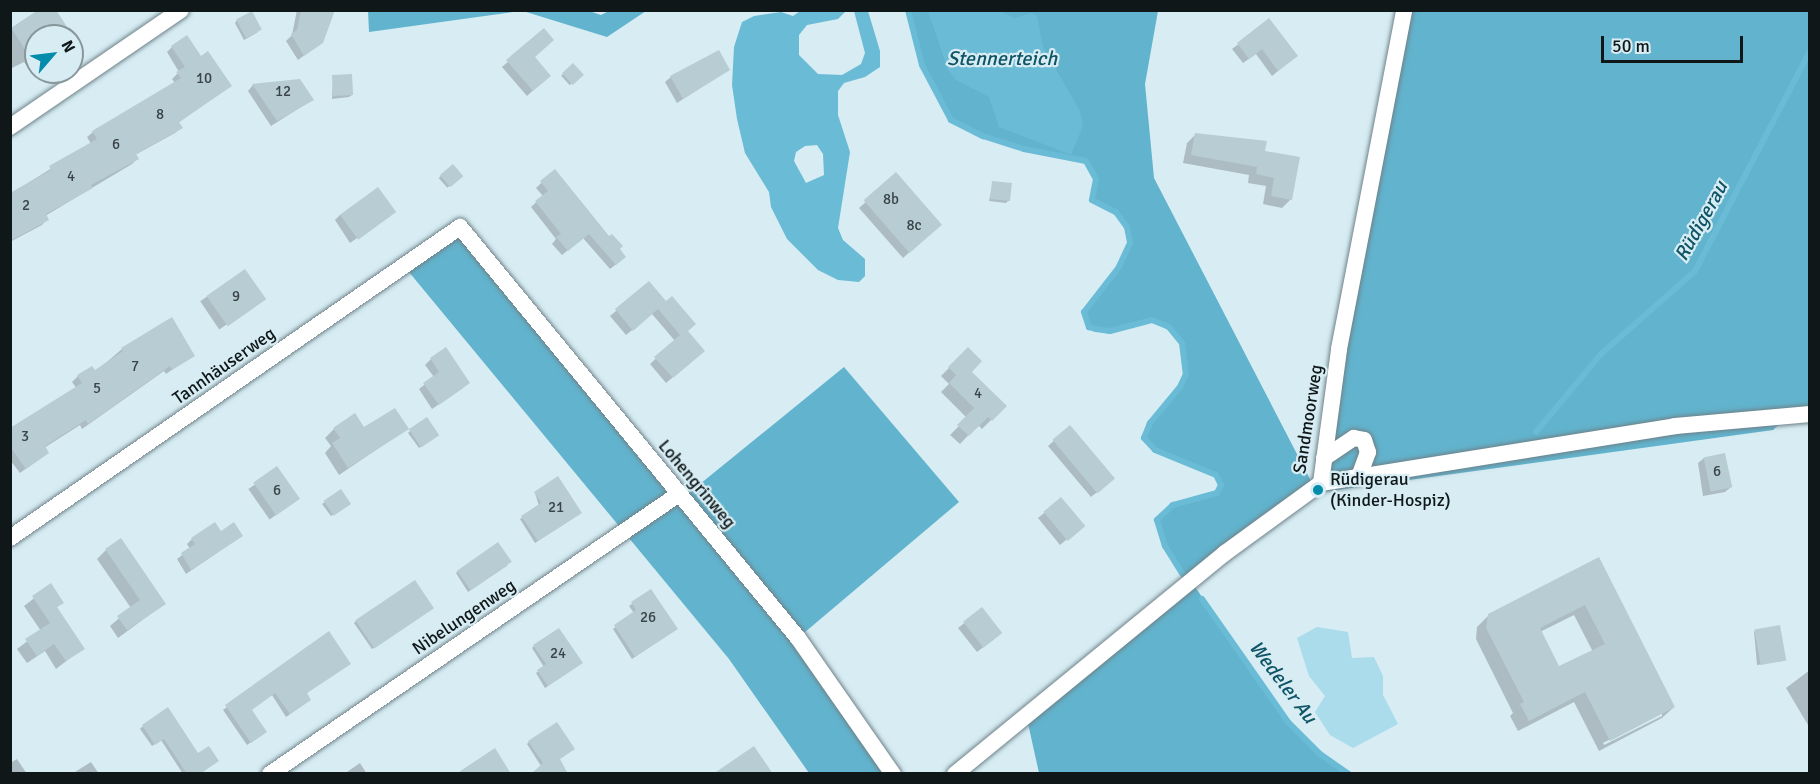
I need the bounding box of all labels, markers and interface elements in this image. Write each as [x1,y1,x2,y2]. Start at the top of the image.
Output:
north arrow [24,24,84,84]
scale bar [1604,24,1746,62]
text: 50 m [1612,35,1650,57]
text: N [57,37,80,56]
water label: Stennerteich [947,46,1057,70]
house number: 10 [196,70,212,88]
house number: 12 [275,83,291,101]
house number: 8 [156,106,164,124]
house number: 6 [112,136,120,154]
house number: 4 [67,168,75,186]
water label: Rüdigerau [1669,177,1733,265]
house number: 8b [883,191,899,209]
house number: 2 [22,197,30,215]
house number: 8c [906,217,922,235]
house number: 9 [232,288,240,306]
street label: Tannhäuserweg [169,323,279,409]
house number: 7 [131,358,139,376]
street label: Sandmoorweg [1289,363,1327,475]
house number: 5 [93,380,101,398]
house number: 4 [974,385,982,403]
house number: 3 [21,428,29,446]
street label: Lohengrinweg [654,435,740,533]
house number: 6 [1713,463,1721,481]
place label: Rüdigerau (Kinder-Hospiz) [1330,469,1451,512]
house number: 6 [273,482,281,500]
marker: Rüdigerau (Kinder-Hospiz) [1311,483,1325,497]
house number: 21 [548,499,564,517]
street label: Nibelungenweg [408,575,520,659]
house number: 26 [640,609,656,627]
water label: Wedeler Au [1244,636,1322,728]
house number: 24 [550,645,566,663]

